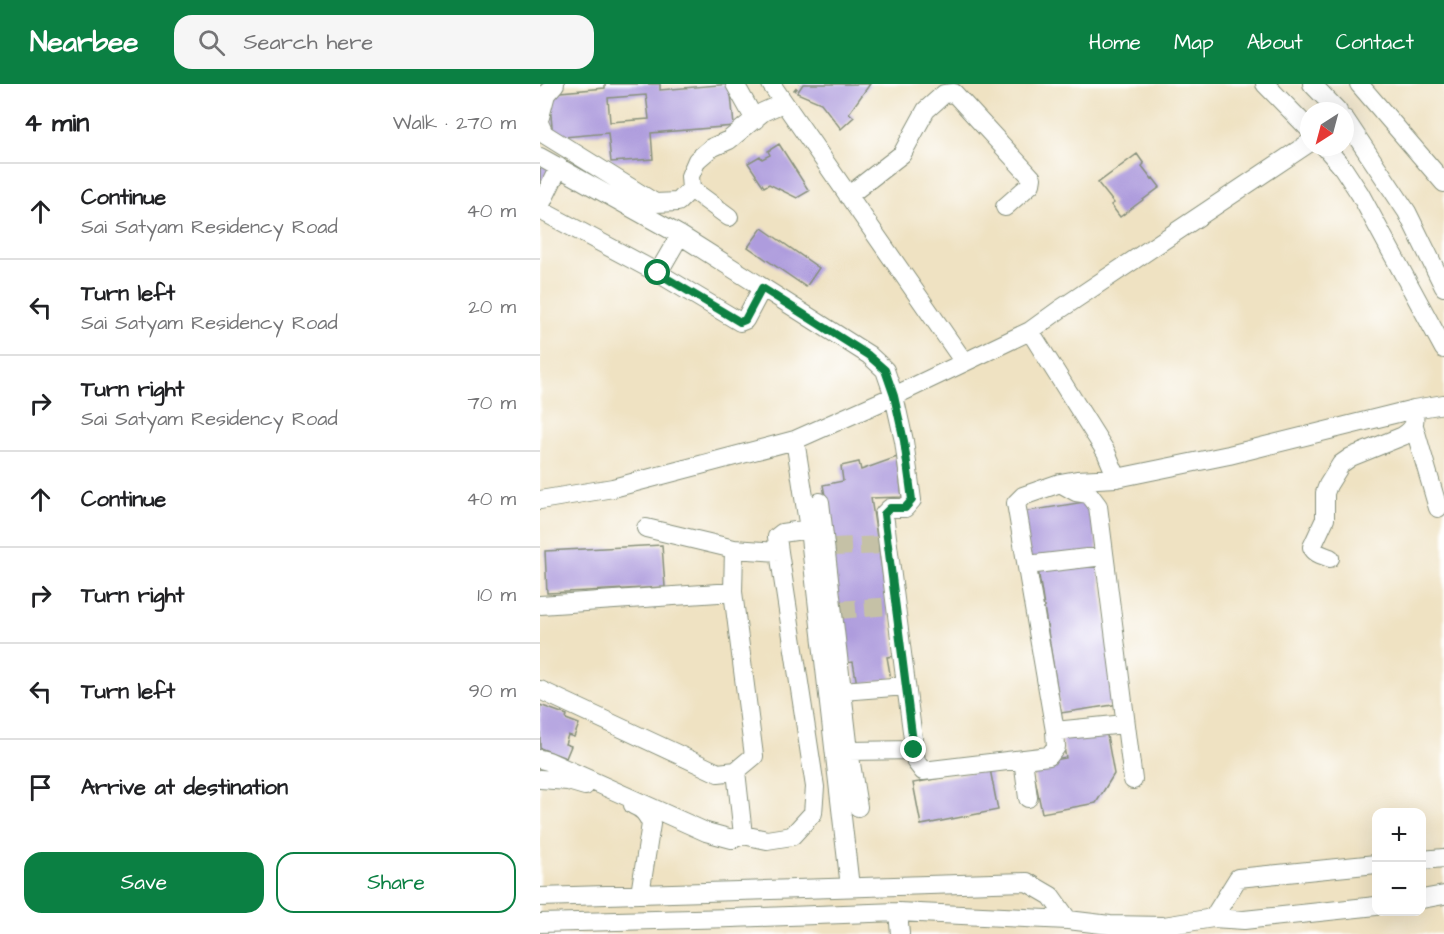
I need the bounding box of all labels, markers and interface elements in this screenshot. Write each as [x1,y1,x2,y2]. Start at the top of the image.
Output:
search box [174,15,594,69]
text: Nearbee [30,23,138,62]
icon: search [195,26,228,59]
text: Search here [243,27,373,58]
text: Home [1089,28,1141,57]
text: Map [1174,28,1214,57]
text: About [1247,28,1303,57]
text: Contact [1336,28,1414,57]
north arrow [1300,102,1354,156]
text: 4 min [24,105,89,141]
text: Walk · 270 m [393,109,516,137]
text: Continue [81,182,166,213]
icon: ahead [24,195,57,228]
text: 40 m [466,197,516,225]
text: Sai Satyam Residency Road [81,213,338,241]
route start [644,259,670,285]
text: Turn left [81,278,175,309]
icon: left [24,291,57,324]
text: 20 m [468,293,516,321]
text: Sai Satyam Residency Road [81,309,338,337]
text: Turn right [81,374,184,405]
icon: right [24,387,57,420]
text: 70 m [468,389,516,417]
text: Sai Satyam Residency Road [81,405,338,433]
icon: ahead [24,483,57,516]
text: Continue [81,484,166,515]
text: 40 m [466,485,516,513]
icon: right [24,579,57,612]
text: Turn right [81,580,184,611]
text: 10 m [477,581,516,609]
icon: left [24,675,57,708]
text: Turn left [81,676,175,707]
text: 90 m [468,677,516,705]
route end [900,736,926,762]
icon: arrive [24,771,57,804]
text: Arrive at destination [81,772,288,803]
map controls [1372,808,1426,916]
button: + [1372,808,1426,862]
button: Save [24,852,264,913]
button: Share [276,852,516,913]
button: − [1372,862,1426,916]

